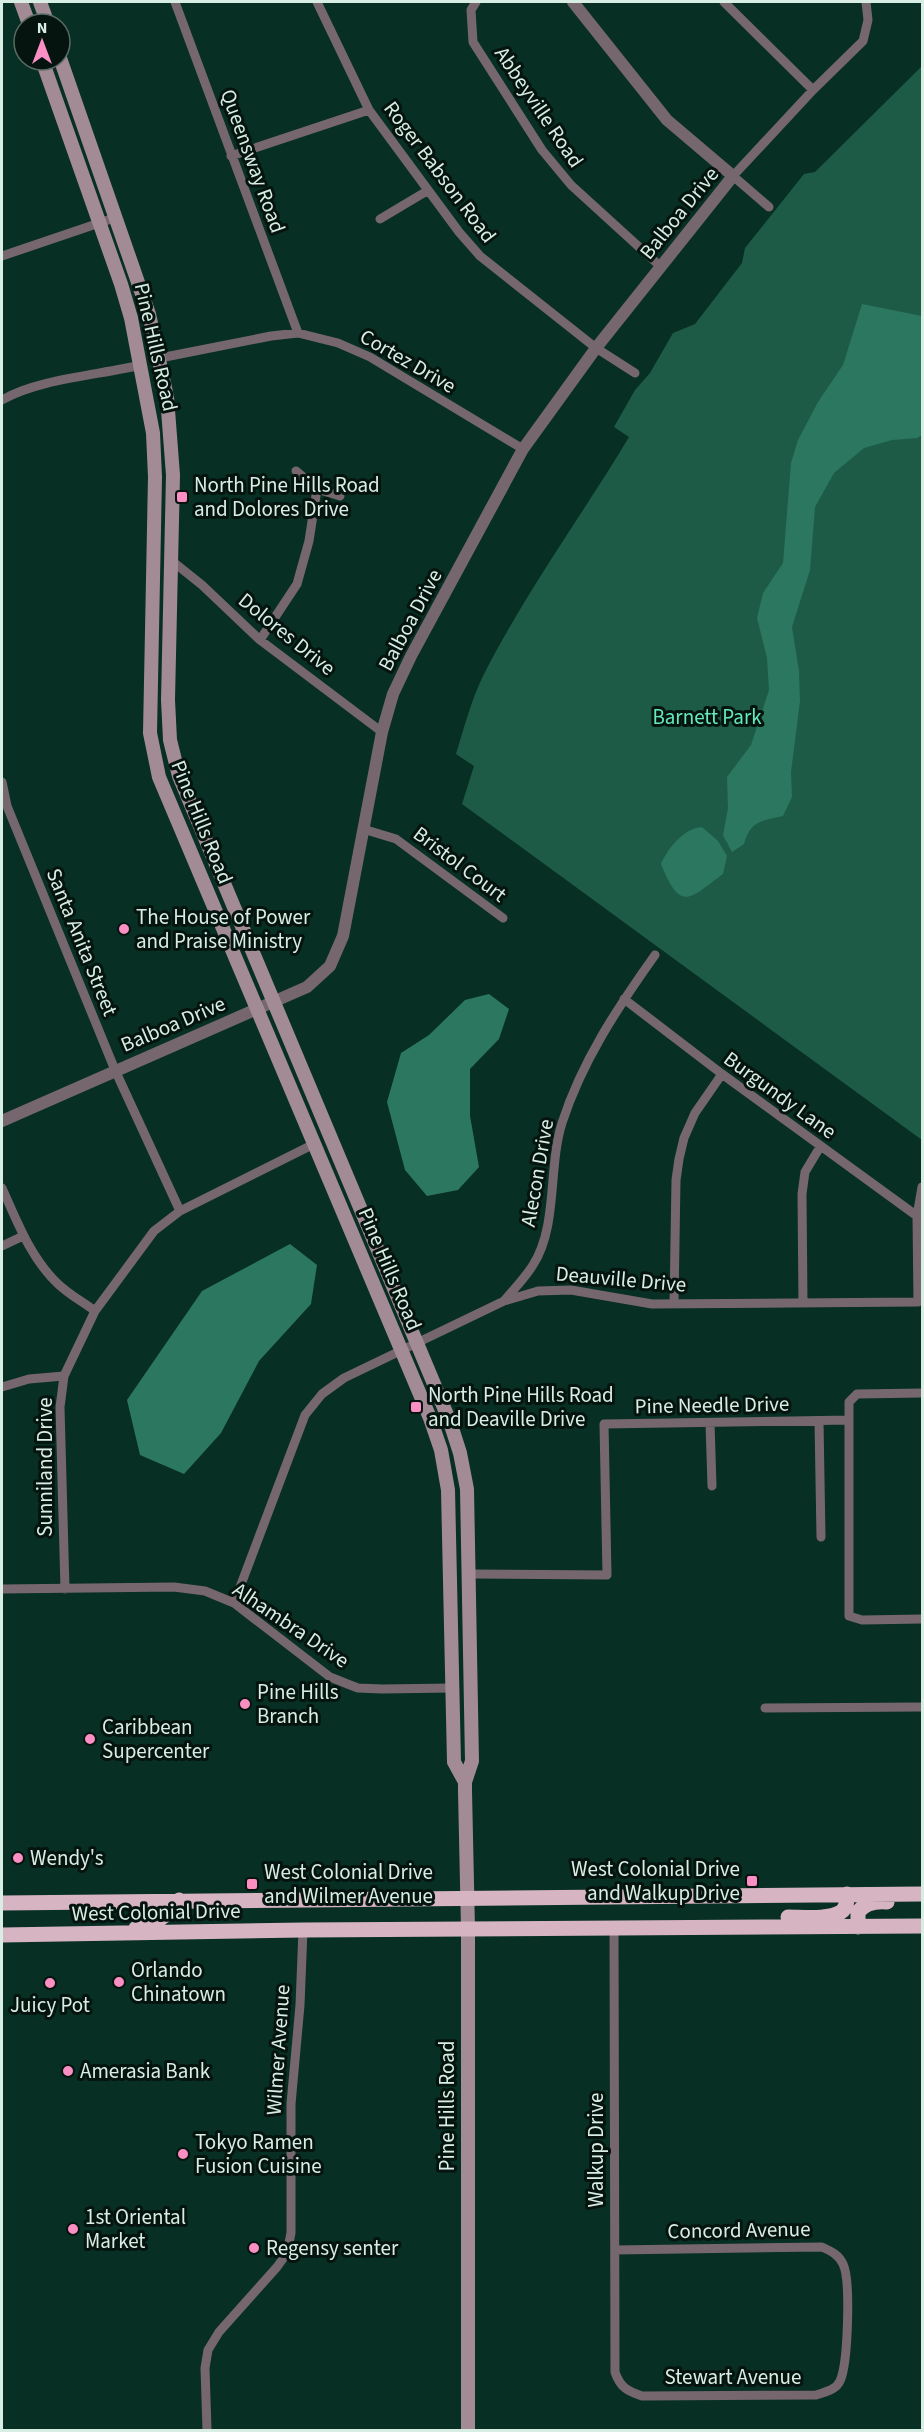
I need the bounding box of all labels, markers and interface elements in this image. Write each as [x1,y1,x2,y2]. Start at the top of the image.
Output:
north arrow [12,12,72,72]
text: N [37,17,47,39]
street label: Abbeyville Road [487,40,591,174]
street label: Queensway Road [213,85,293,237]
street label: Roger Babson Road [377,95,503,249]
street label: Balboa Drive [632,160,726,266]
street label: Pine Hills Road [127,280,185,414]
street label: Cortez Drive [354,321,462,401]
place label: North Pine Hills Road and Dolores Drive [194,470,380,524]
marker: North Pine Hills Road and Dolores Drive [175,490,189,504]
street label: Balboa Drive [371,564,449,676]
street label: Dolores Drive [232,586,342,682]
park label: Barnett Park [652,702,762,732]
street label: Pine Hills Road [164,756,240,888]
street label: Bristol Court [407,819,513,909]
street label: Santa Anita Street [39,864,125,1020]
place label: The House of Power and Praise Ministry [136,902,311,956]
marker: The House of Power and Praise Ministry [117,922,131,936]
street label: Balboa Drive [116,988,230,1060]
street label: Burgundy Lane [718,1044,842,1146]
street label: Alecon Drive [513,1117,561,1229]
street label: Pine Hills Road [351,1203,429,1335]
street label: Deauville Drive [555,1258,687,1300]
place label: North Pine Hills Road and Deaville Drive [428,1380,614,1434]
street label: Pine Needle Drive [634,1389,790,1421]
street label: Sunniland Drive [30,1397,60,1537]
marker: North Pine Hills Road and Deaville Drive [409,1400,423,1414]
street label: Alhambra Drive [227,1575,355,1675]
place label: Pine Hills Branch [257,1677,339,1731]
marker: Pine Hills Branch [238,1697,252,1711]
place label: Caribbean Supercenter [102,1712,210,1766]
marker: Caribbean Supercenter [83,1732,97,1746]
place label: Wendy's [30,1843,104,1873]
marker: Wendy's [11,1851,25,1865]
place label: West Colonial Drive and Walkup Drive [571,1854,740,1908]
place label: West Colonial Drive and Wilmer Avenue [264,1857,433,1911]
marker: West Colonial Drive and Walkup Drive [745,1874,759,1888]
marker: West Colonial Drive and Wilmer Avenue [245,1877,259,1891]
street label: West Colonial Drive [71,1896,241,1928]
place label: Orlando Chinatown [131,1955,226,2009]
marker: Orlando Chinatown [112,1975,126,1989]
marker: Juicy Pot [43,1976,57,1990]
street label: Wilmer Avenue [258,1984,298,2116]
place label: Juicy Pot [10,1990,90,2020]
street label: Pine Hills Road [432,2041,462,2171]
place label: Amerasia Bank [80,2056,211,2086]
marker: Amerasia Bank [61,2064,75,2078]
street label: Walkup Drive [581,2092,611,2208]
place label: Tokyo Ramen Fusion Cuisine [195,2127,322,2181]
marker: Tokyo Ramen Fusion Cuisine [176,2147,190,2161]
place label: 1st Oriental Market [85,2202,186,2256]
street label: Concord Avenue [667,2214,811,2246]
marker: 1st Oriental Market [66,2222,80,2236]
place label: Regensy senter [266,2233,399,2263]
marker: Regensy senter [247,2241,261,2255]
street label: Stewart Avenue [665,2362,801,2392]

